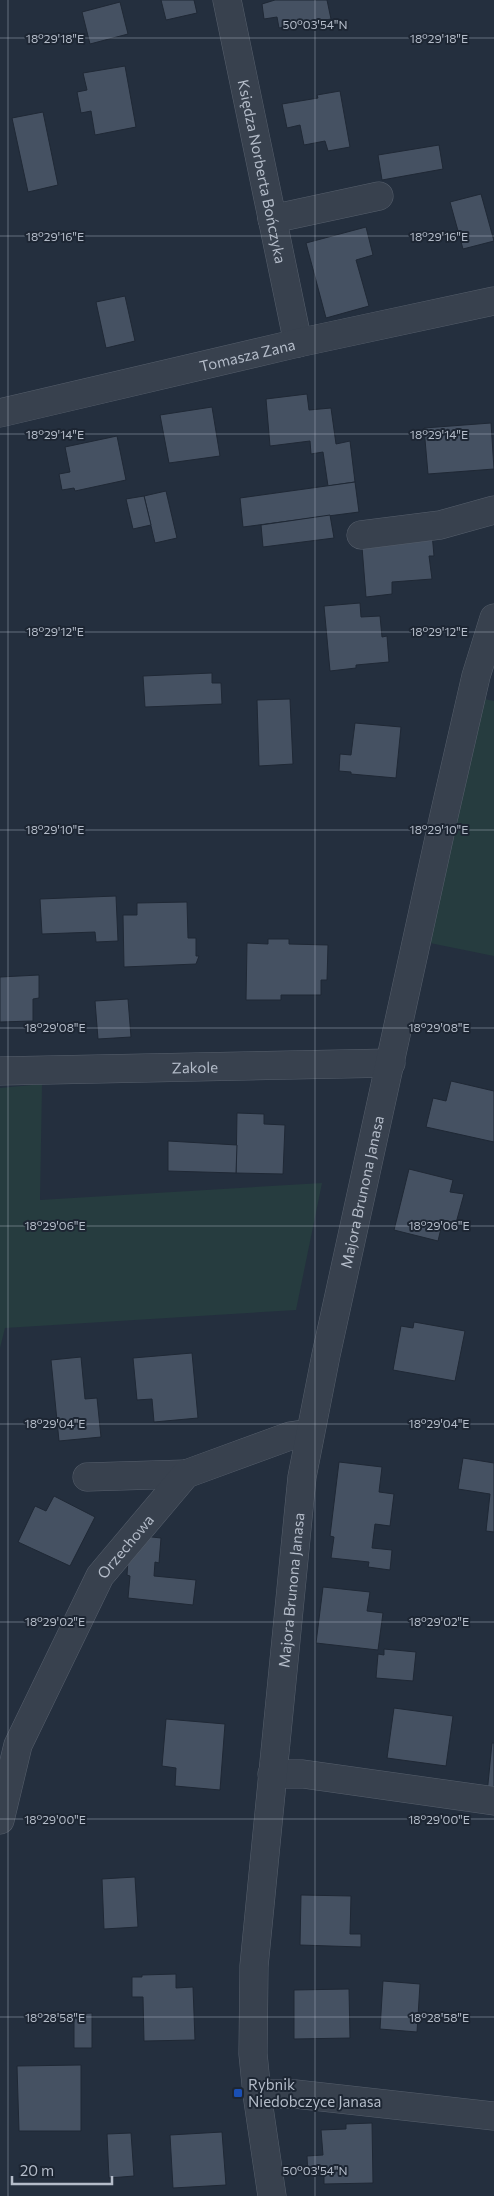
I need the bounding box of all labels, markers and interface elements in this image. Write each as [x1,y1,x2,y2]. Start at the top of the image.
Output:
text: 50°03'54"N [282,17,348,31]
text: 18°29'18"E [26,31,84,45]
text: 18°29'18"E [410,31,468,45]
street label: Księdza Norberta Bończyka [235,78,290,265]
text: 18°29'16"E [26,229,84,243]
text: 18°29'16"E [410,229,468,243]
street label: Tomasza Zana [198,335,297,375]
text: 18°29'14"E [26,427,84,441]
text: 18°29'14"E [410,427,468,441]
text: 18°29'12"E [26,624,84,638]
text: 18°29'12"E [410,624,468,638]
text: 18°29'10"E [26,822,84,836]
text: 18°29'10"E [410,822,468,836]
text: 18°29'08"E [24,1020,86,1034]
text: 18°29'08"E [408,1020,470,1034]
street label: Zakole [172,1058,218,1076]
street label: Majora Brunona Janasa [336,1114,387,1270]
text: 18°29'06"E [24,1218,86,1232]
text: 18°29'06"E [408,1218,470,1232]
text: 18°29'04"E [25,1416,85,1430]
text: 18°29'04"E [409,1416,469,1430]
street label: Orzechowa [93,1511,157,1582]
street label: Majora Brunona Janasa [274,1512,307,1669]
text: 18°29'02"E [25,1614,85,1628]
text: 18°29'02"E [409,1614,469,1628]
text: 18°29'00"E [24,1812,86,1826]
text: 18°29'00"E [408,1812,470,1826]
text: 18°28'58"E [25,2010,85,2024]
text: 18°28'58"E [409,2010,469,2024]
place label: Rybnik Niedobczyce Janasa [248,2075,381,2110]
marker: Rybnik Niedobczyce Janasa [232,2087,244,2099]
scale bar [12,2154,112,2186]
text: 20 m [20,2161,54,2179]
text: 50°03'54"N [282,2163,348,2177]

